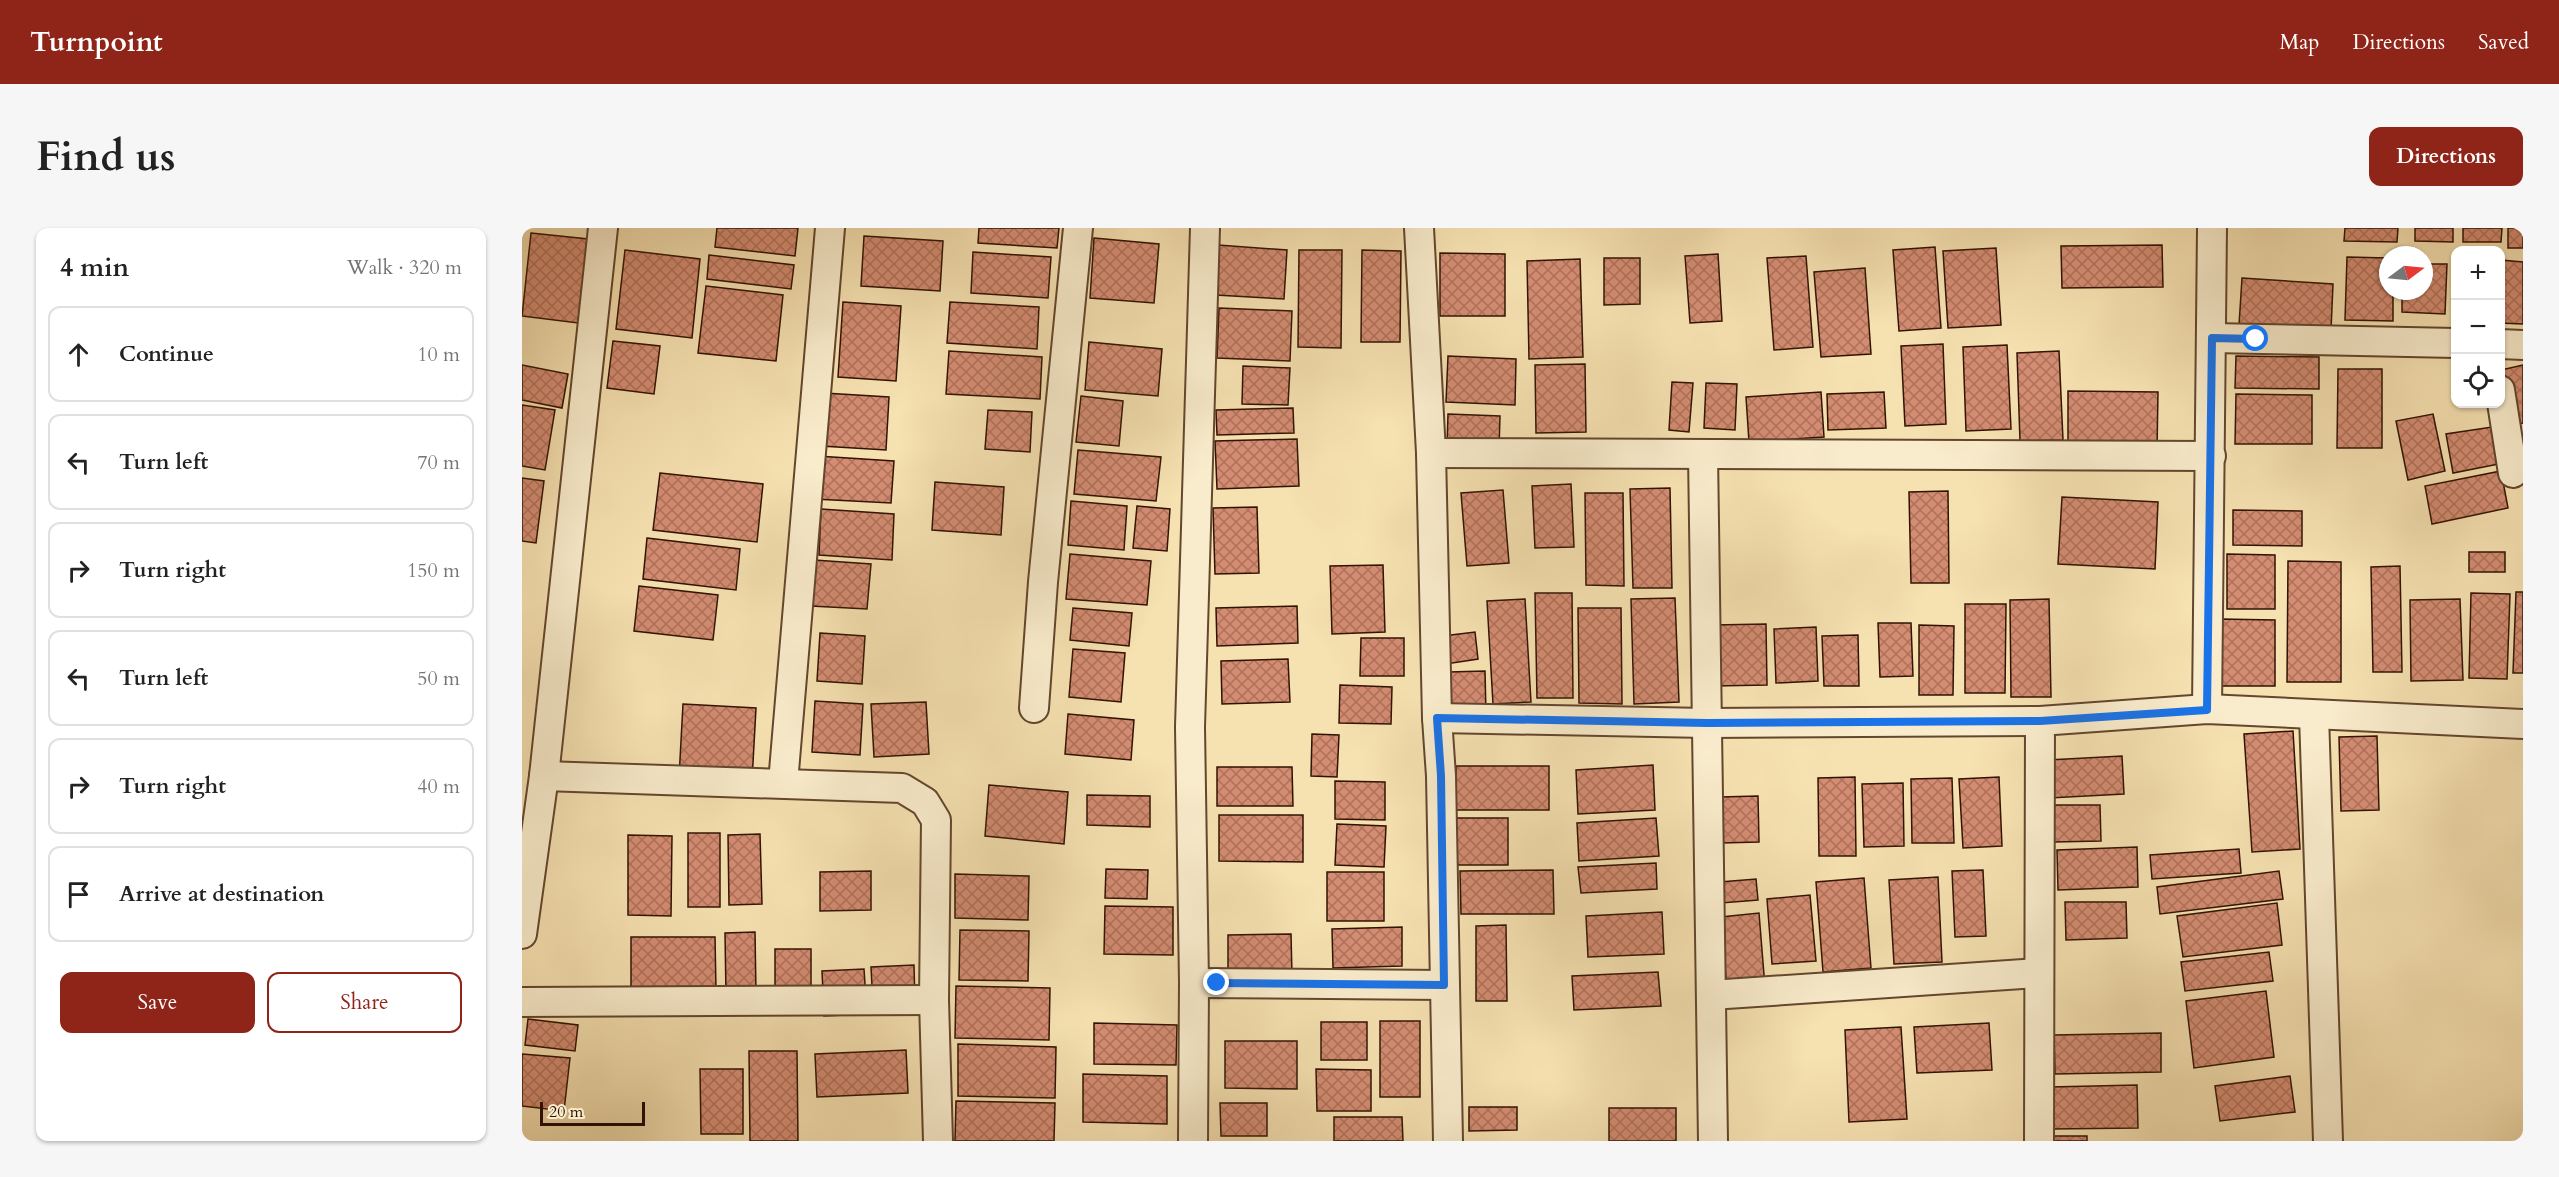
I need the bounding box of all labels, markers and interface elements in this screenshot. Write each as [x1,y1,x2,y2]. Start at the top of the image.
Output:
text: Turnpoint [30,23,163,61]
text: Map [2279,28,2319,57]
text: Directions [2352,28,2445,57]
text: Saved [2478,28,2529,57]
button: Directions [2369,127,2523,186]
text: Find us [36,128,176,185]
north arrow [2379,246,2433,300]
map controls [2451,246,2505,408]
button: + [2451,246,2505,300]
text: 4 min [60,250,129,285]
text: Walk · 320 m [347,254,462,281]
button: − [2451,300,2505,354]
route start [2242,325,2268,351]
icon: ahead [62,338,95,371]
text: Continue [119,339,214,369]
text: 10 m [417,341,460,368]
button: locate [2451,354,2505,408]
icon: left [62,446,95,479]
text: Turn left [119,447,208,477]
text: 70 m [417,449,460,476]
icon: right [62,554,95,587]
text: Turn right [119,555,226,585]
text: 150 m [407,557,460,584]
icon: left [62,662,95,695]
text: Turn left [119,663,208,693]
text: 50 m [417,665,460,692]
icon: right [62,770,95,803]
text: Turn right [119,771,226,801]
text: 40 m [417,773,460,800]
icon: arrive [62,878,95,911]
text: Arrive at destination [119,879,324,909]
route end [1203,969,1229,995]
button: Save [60,972,255,1033]
button: Share [267,972,462,1033]
scale bar [540,1099,645,1126]
text: 20 m [549,1101,583,1123]

